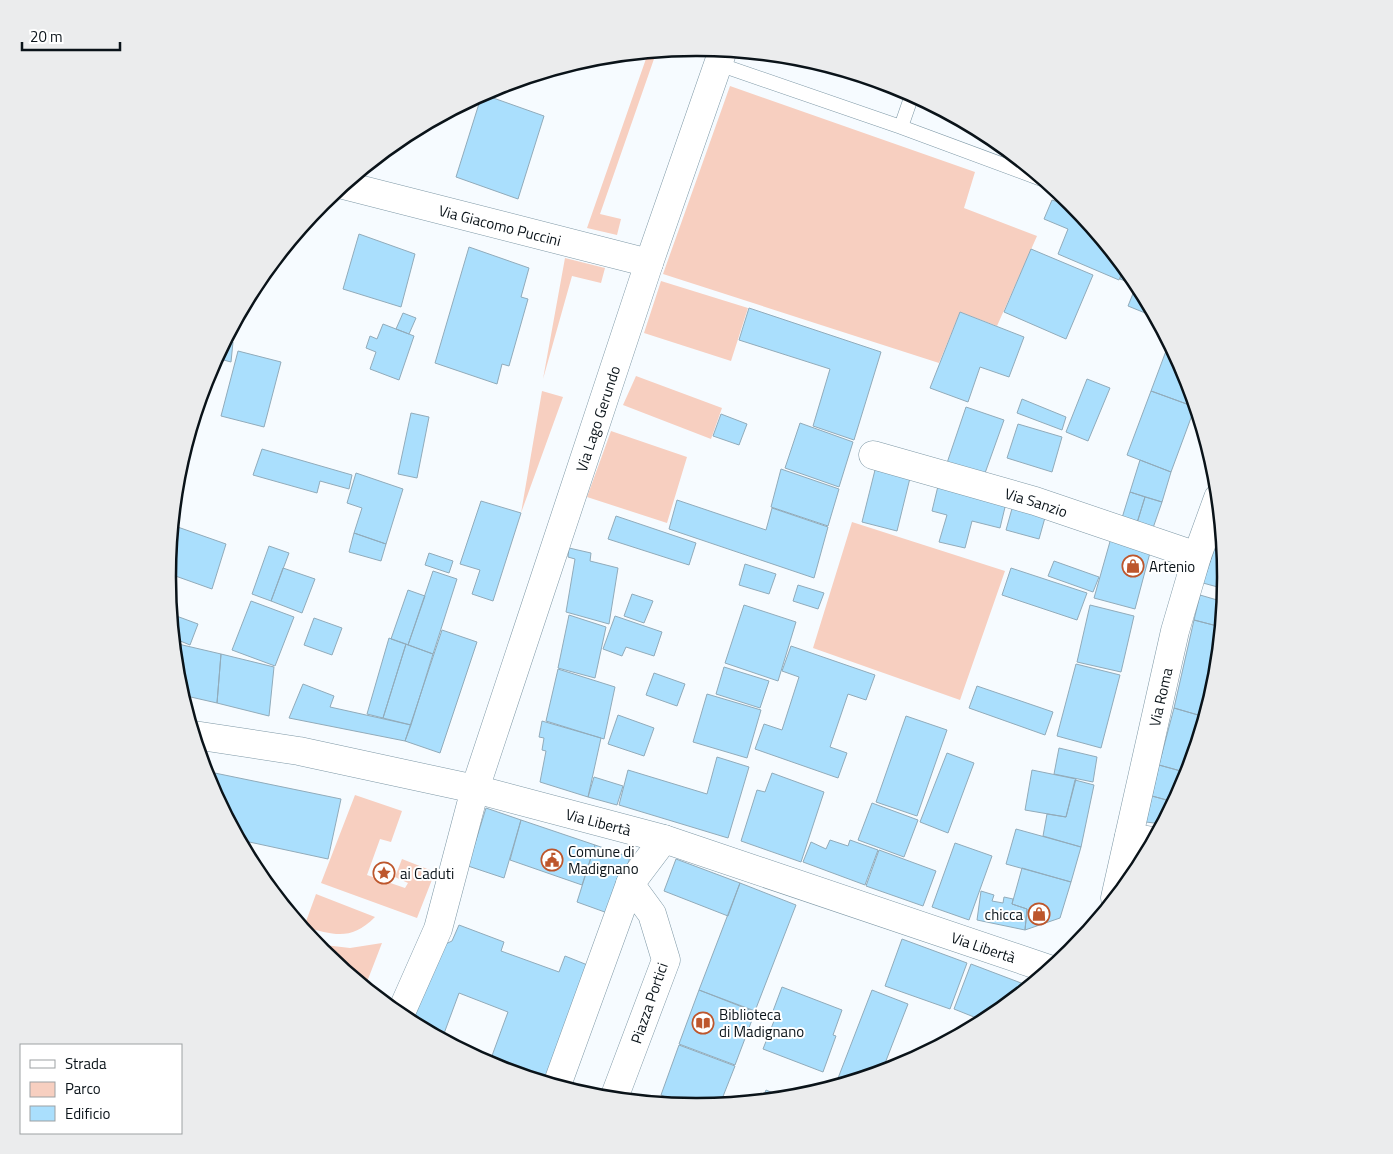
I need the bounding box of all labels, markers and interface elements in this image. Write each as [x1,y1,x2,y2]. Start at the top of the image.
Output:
scale bar [22,20,120,52]
text: 20 m [30,25,63,48]
street label: Via Giacomo Puccini [436,198,564,252]
street label: Via Lago Gerundo [569,362,626,475]
street label: Via Sanzio [1002,482,1071,523]
shop icon: Artenio [1121,554,1145,578]
place label: Artenio [1149,555,1195,578]
street label: Via Roma [1142,665,1178,729]
street label: Via Libertà [563,802,634,841]
place label: Comune di Madignano [568,840,639,880]
public building icon: Comune di Madignano [540,848,564,872]
place icon: ai Caduti [372,861,396,885]
place label: ai Caduti [400,862,454,885]
shop icon: chicca [1027,902,1051,926]
place label: chicca [985,903,1023,926]
street label: Via Libertà [948,925,1019,969]
street label: Piazza Portici [624,959,674,1047]
place label: Biblioteca di Madignano [719,1003,804,1043]
library icon: Biblioteca di Madignano [691,1011,715,1035]
legend [20,1044,182,1134]
text: Strada [65,1052,107,1075]
text: Parco [65,1077,101,1100]
text: Edificio [65,1102,110,1125]

